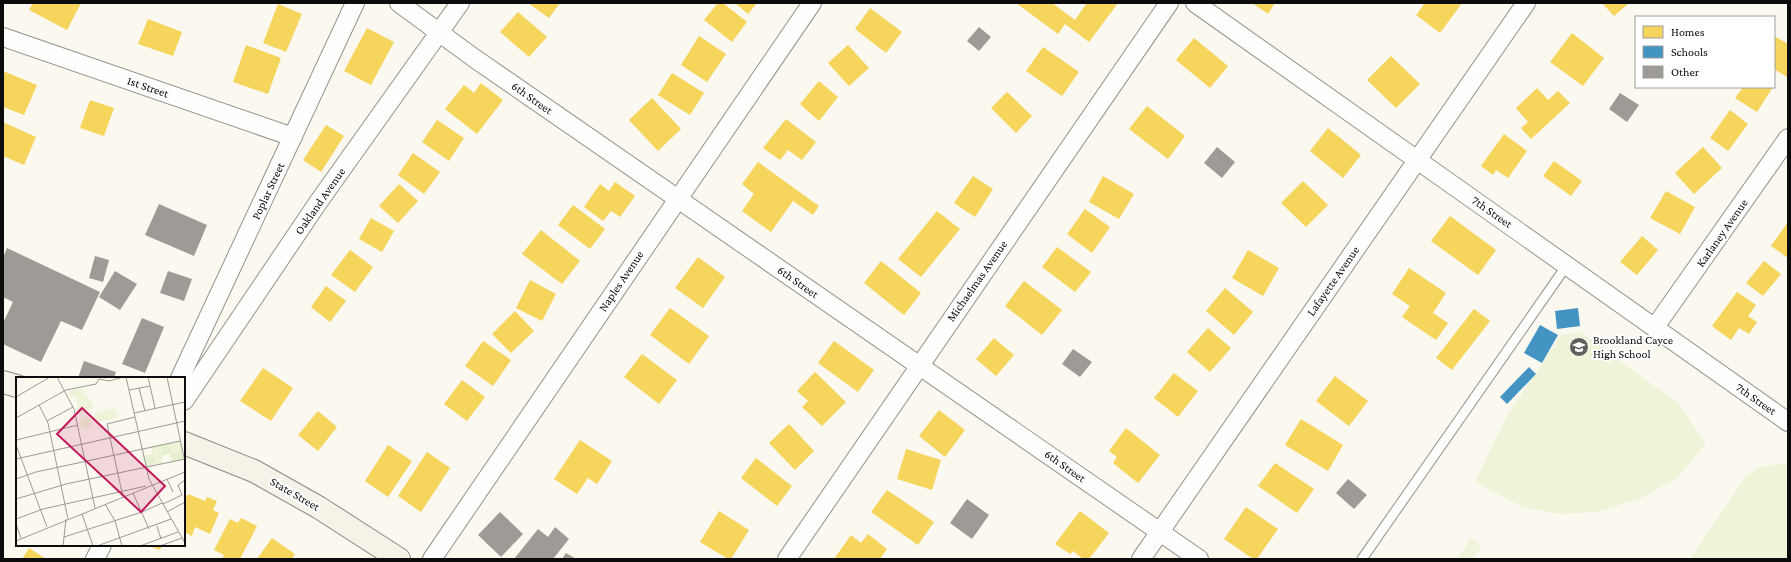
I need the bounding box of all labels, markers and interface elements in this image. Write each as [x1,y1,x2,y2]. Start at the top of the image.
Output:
legend [1635,16,1775,88]
text: Homes [1671,25,1705,39]
text: Schools [1671,45,1708,59]
text: Other [1671,65,1700,79]
street label: 1st Street [125,73,172,101]
street label: 6th Street [509,79,556,118]
street label: Poplar Street [249,159,288,222]
street label: Oakland Avenue [292,165,348,237]
street label: 7th Street [1469,193,1516,232]
street label: Karlaney Avenue [1693,196,1751,270]
street label: Michaelmas Avenue [944,238,1010,324]
street label: Lafayette Avenue [1304,243,1362,319]
street label: Naples Avenue [596,248,646,314]
street label: 6th Street [775,263,822,302]
place label: Brookland Cayce High School [1593,333,1673,361]
school or university icon: Brookland Cayce High School [1568,336,1590,358]
inset map [16,377,185,546]
street label: 7th Street [1733,380,1780,419]
street label: 6th Street [1042,447,1089,486]
street label: State Street [268,474,323,514]

